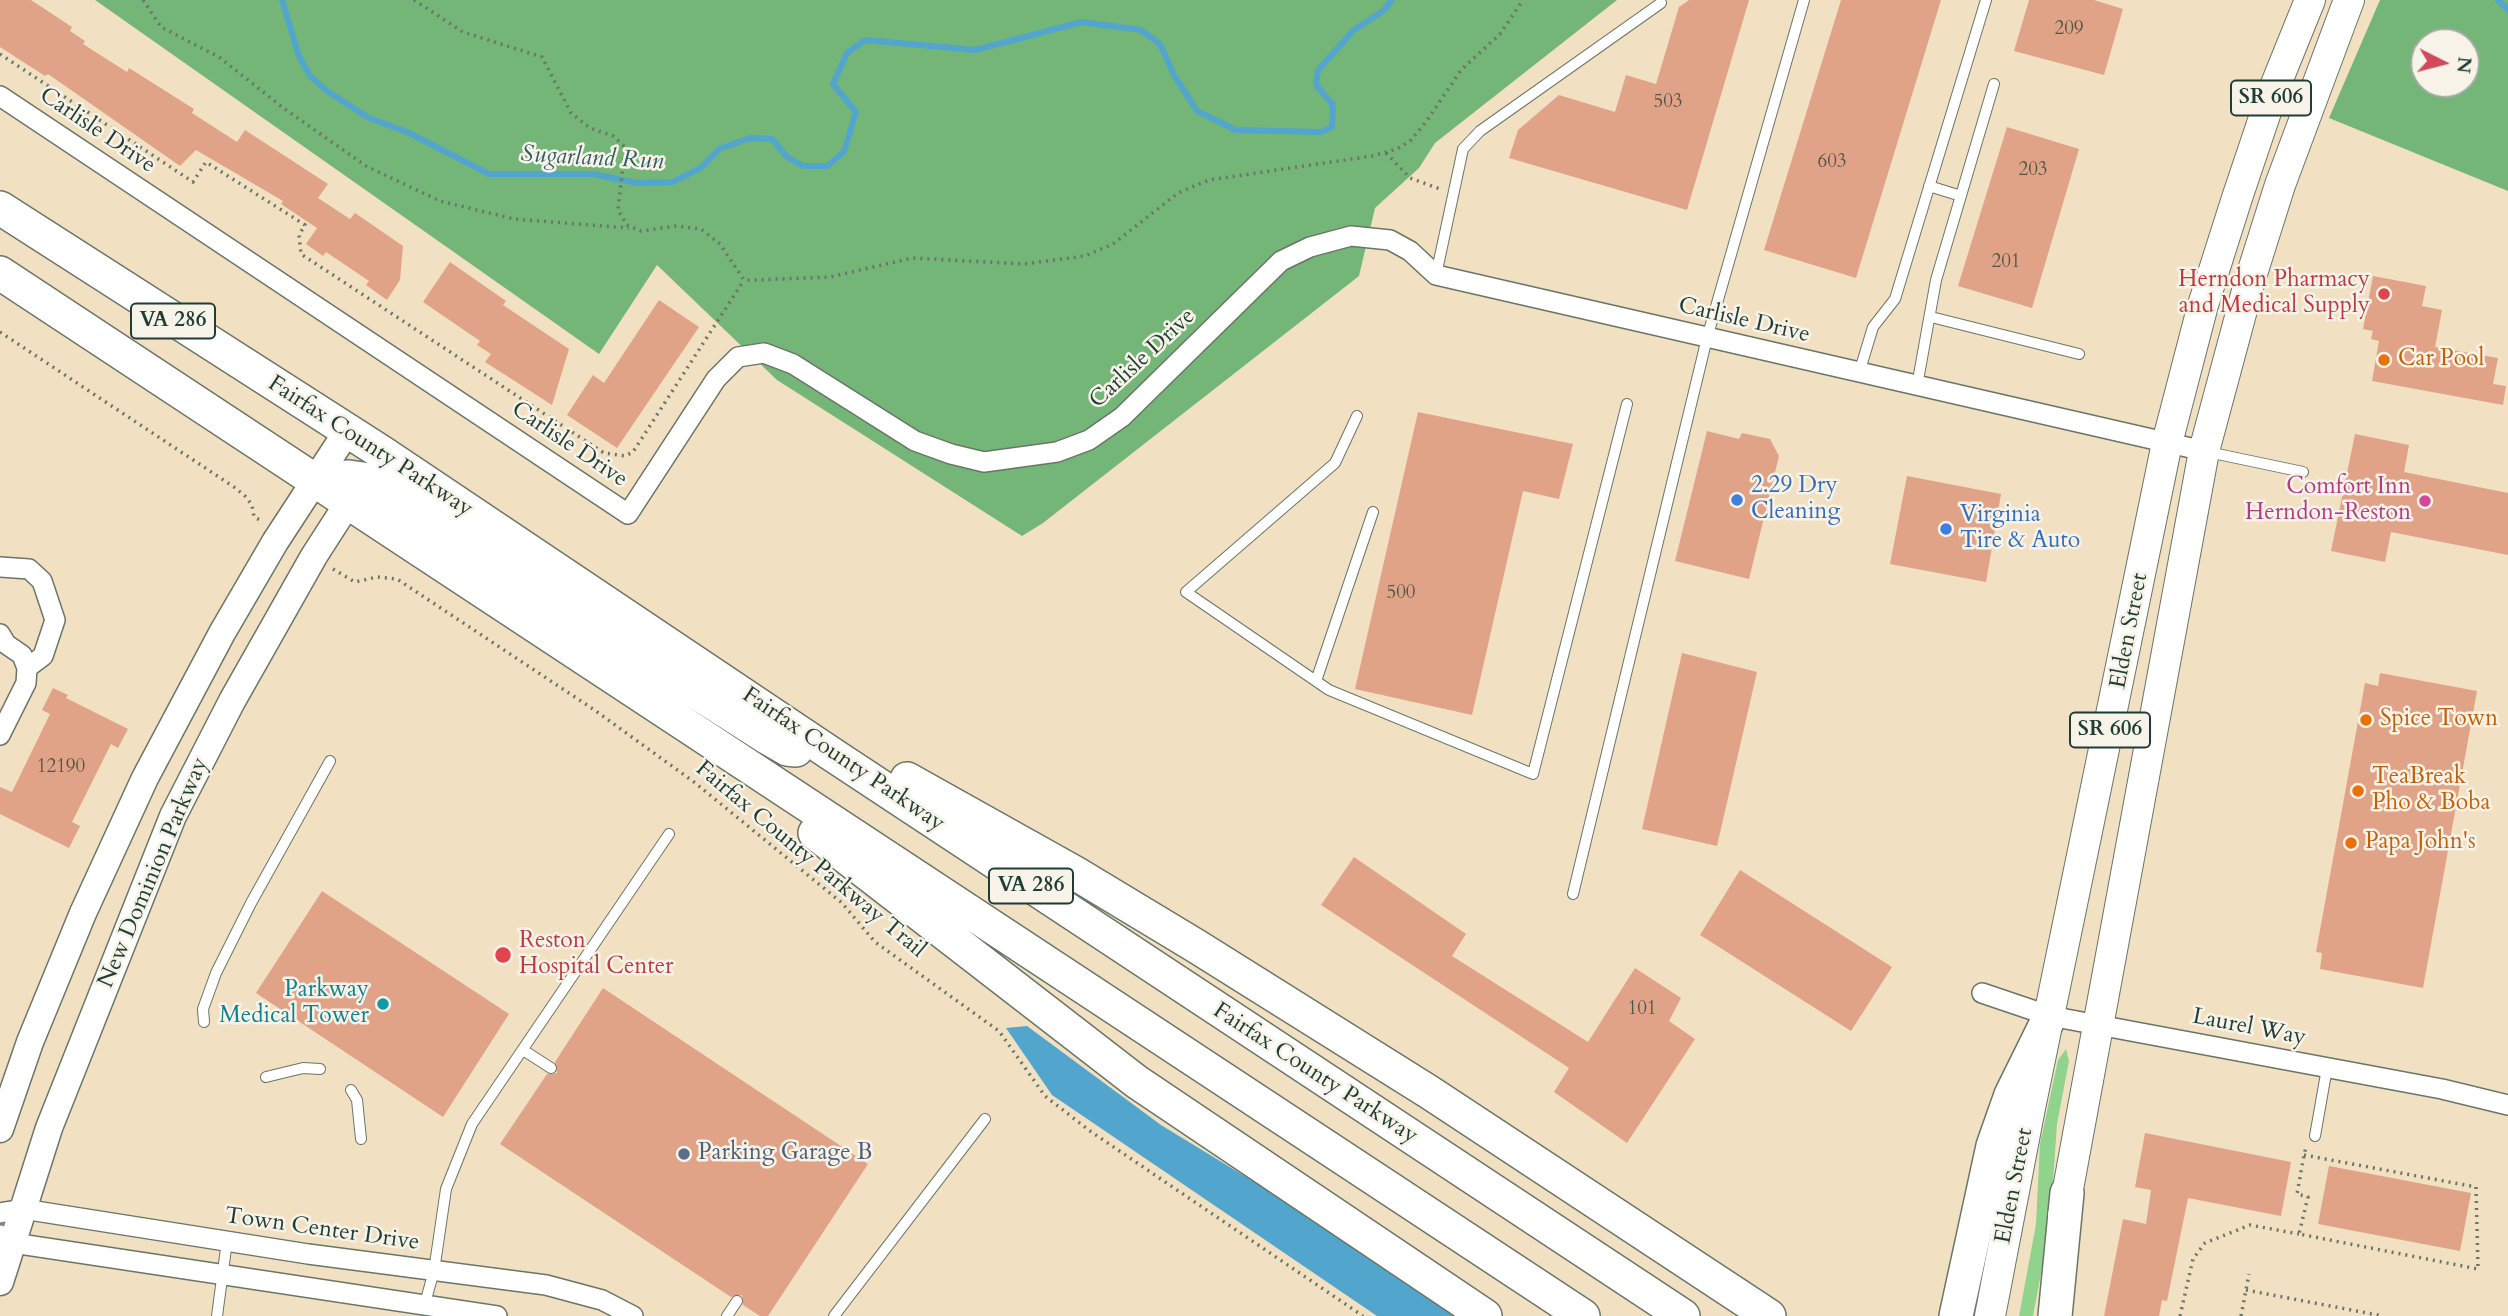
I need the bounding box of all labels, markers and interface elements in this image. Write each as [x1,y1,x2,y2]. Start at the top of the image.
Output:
house number: 209 [2054,19,2084,41]
north arrow [2410,28,2480,98]
text: N [2450,55,2478,75]
road number: SR 606 [2231,80,2311,116]
street label: Carlisle Drive [34,82,160,180]
house number: 503 [1653,92,1683,114]
water label: Sugarland Run [520,141,664,177]
house number: 603 [1817,152,1847,174]
house number: 203 [2018,160,2048,182]
house number: 201 [1991,252,2021,274]
place label: Herndon Pharmacy and Medical Supply [2178,267,2370,321]
marker: Herndon Pharmacy and Medical Supply [2376,286,2392,302]
street label: Carlisle Drive [1676,292,1812,350]
street label: Carlisle Drive [1085,303,1201,415]
road number: VA 286 [131,304,215,338]
place label: Car Pool [2398,346,2484,374]
marker: Car Pool [2376,352,2392,368]
street label: Fairfax County Parkway [262,370,478,524]
street label: Carlisle Drive [506,396,632,494]
place label: 2.29 Dry Cleaning [1751,473,1840,527]
place label: Comfort Inn Herndon-Reston [2245,474,2411,528]
marker: 2.29 Dry Cleaning [1729,492,1745,508]
marker: Comfort Inn Herndon-Reston [2417,493,2433,509]
place label: Virginia Tire & Auto [1960,502,2080,556]
marker: Virginia Tire & Auto [1938,521,1954,537]
street label: Elden Street [2105,571,2155,691]
house number: 500 [1386,583,1416,605]
street label: Fairfax County Parkway [736,682,950,838]
place label: Spice Town [2380,706,2498,734]
road number: SR 606 [2070,712,2150,748]
marker: Spice Town [2358,712,2374,728]
street label: New Dominion Parkway [93,754,215,992]
street label: Fairfax County Parkway Trail [689,756,931,964]
house number: 12190 [37,757,85,779]
place label: TeaBreak Pho & Boba [2372,764,2490,818]
marker: TeaBreak Pho & Boba [2350,783,2366,799]
place label: Papa John's [2365,829,2476,857]
marker: Papa John's [2343,835,2359,851]
road number: VA 286 [989,868,1073,903]
place label: Reston Hospital Center [519,928,673,982]
marker: Reston Hospital Center [493,945,513,965]
place label: Parkway Medical Tower [219,977,369,1031]
marker: Parkway Medical Tower [375,996,391,1012]
street label: Fairfax County Parkway [1207,997,1423,1151]
house number: 101 [1627,999,1657,1021]
street label: Laurel Way [2190,1003,2308,1053]
street label: Elden Street [1990,1126,2040,1246]
place label: Parking Garage B [698,1140,872,1168]
marker: Parking Garage B [676,1146,692,1162]
street label: Town Center Drive [223,1203,421,1257]

